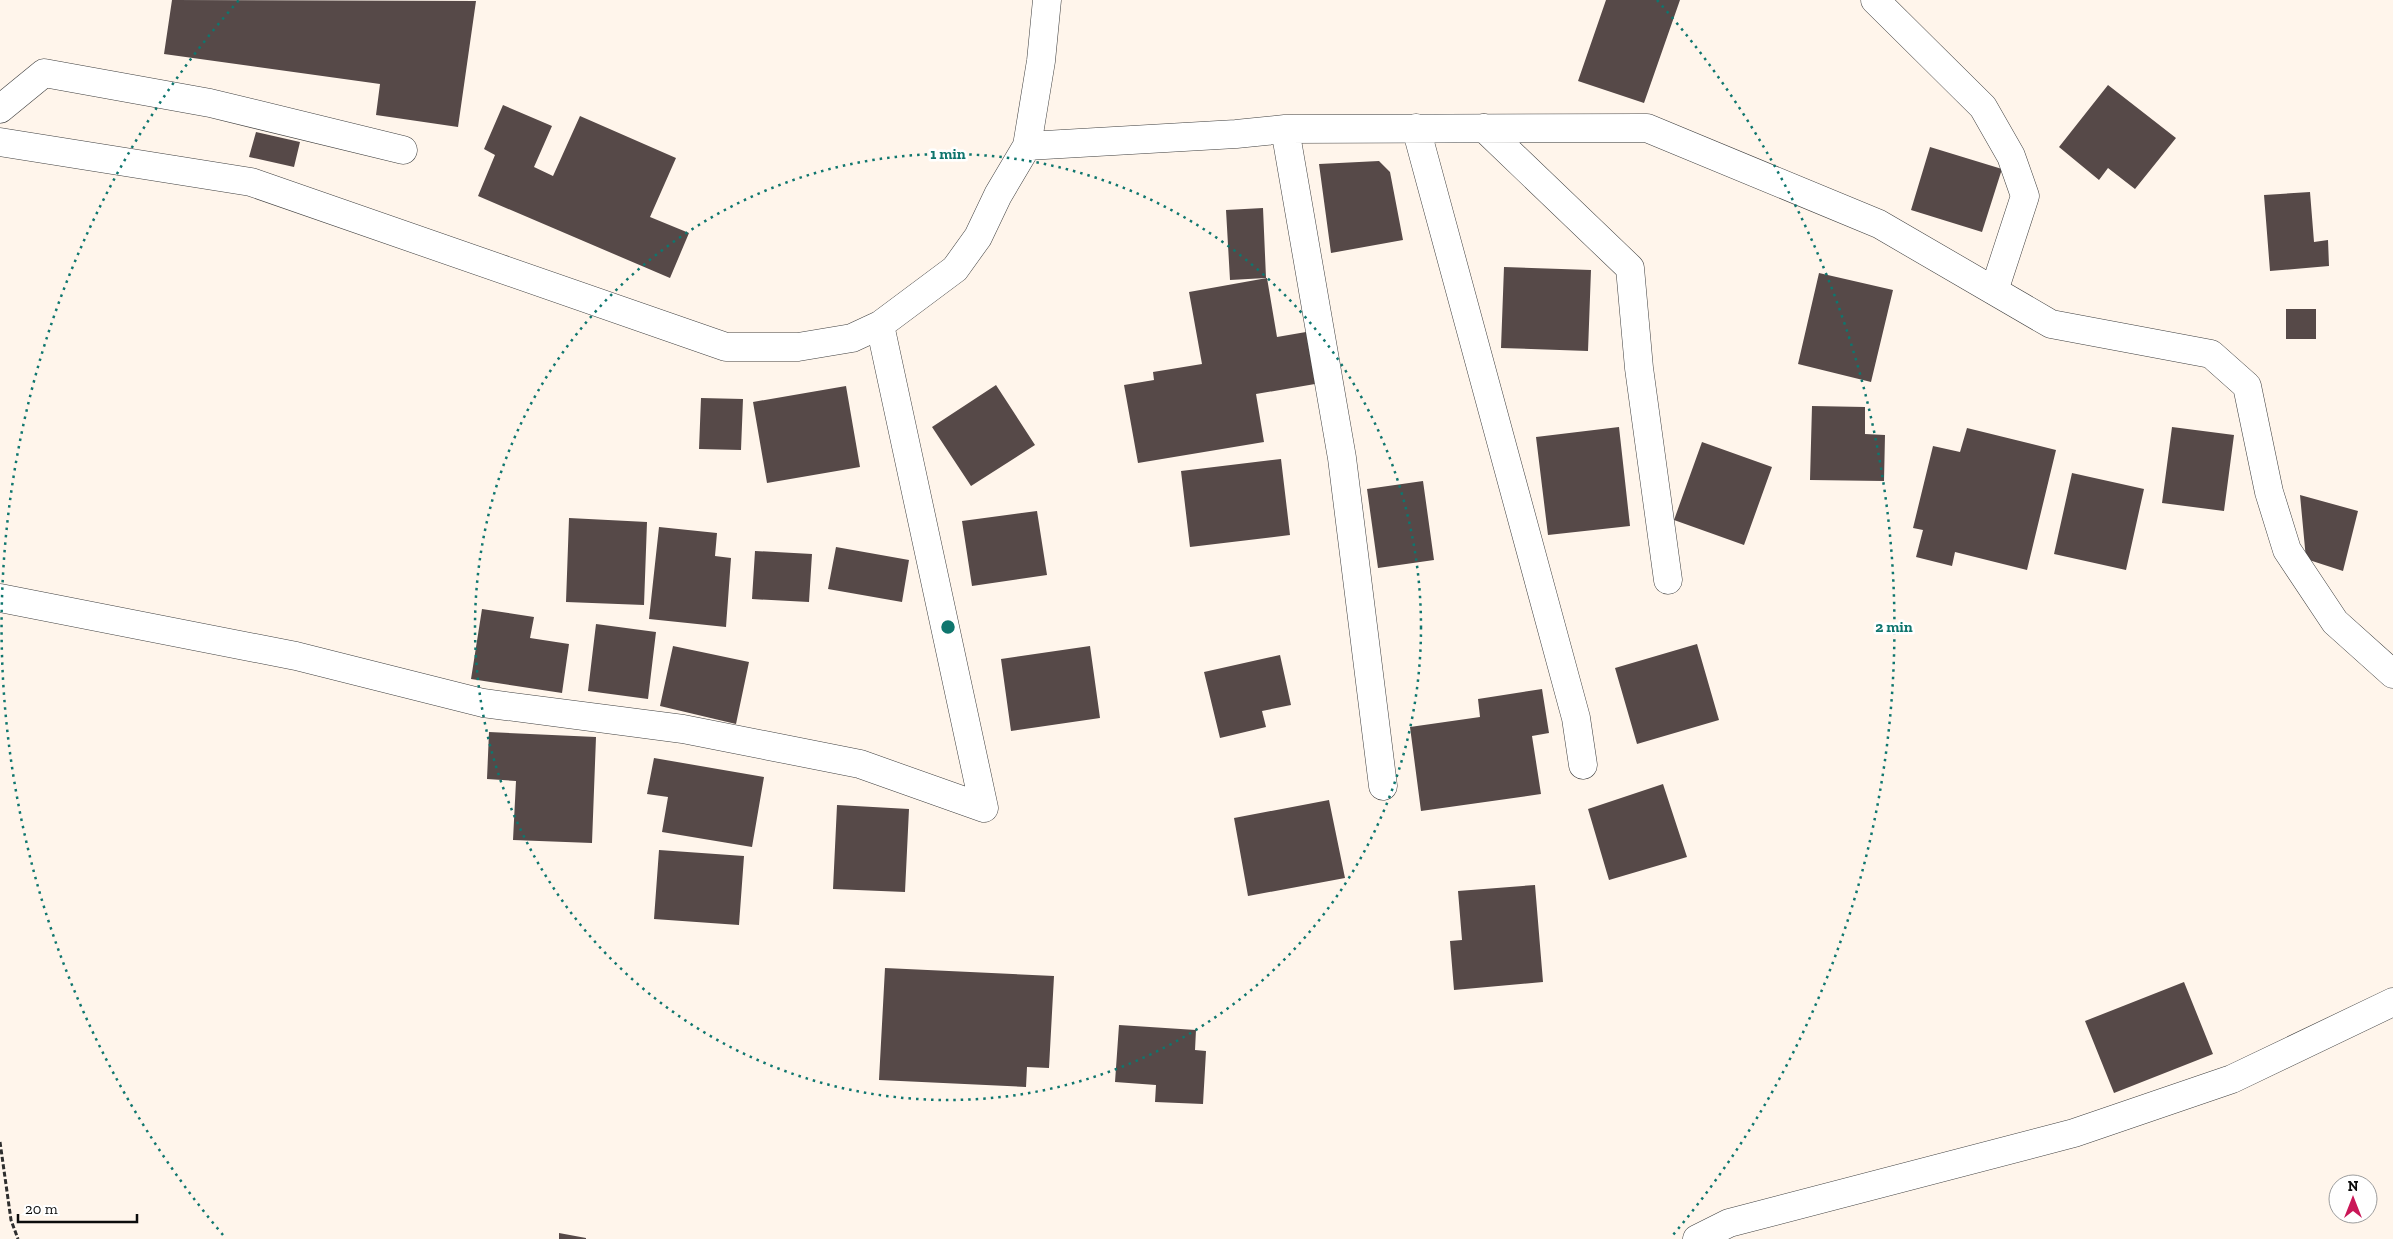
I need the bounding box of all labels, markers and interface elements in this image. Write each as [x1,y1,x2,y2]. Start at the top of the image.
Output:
text: 1 min [930,145,966,163]
centre of rings [939,618,957,636]
text: 2 min [1875,618,1913,636]
north arrow [2328,1174,2378,1224]
text: N [2348,1178,2359,1195]
scale bar [18,1192,136,1224]
text: 20 m [25,1200,58,1218]

